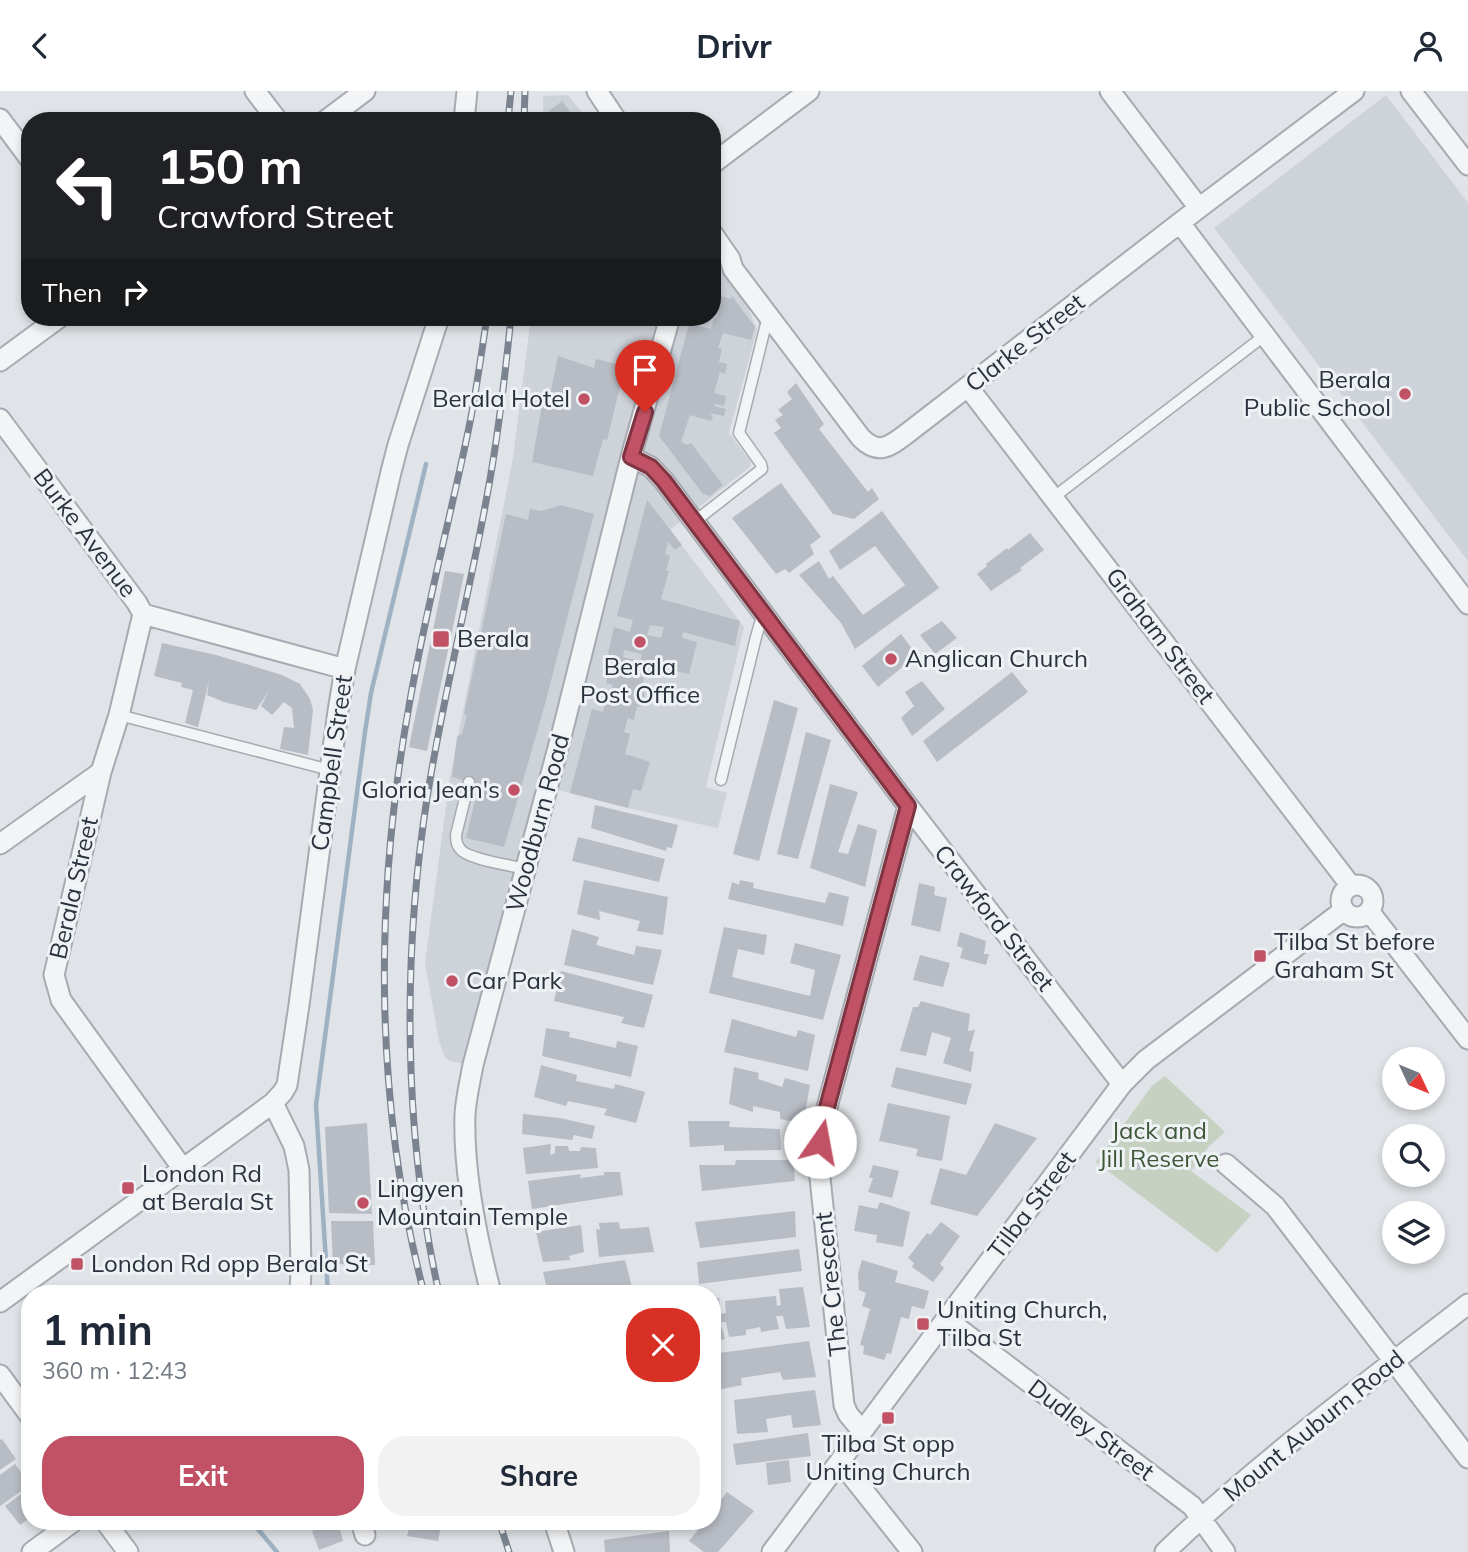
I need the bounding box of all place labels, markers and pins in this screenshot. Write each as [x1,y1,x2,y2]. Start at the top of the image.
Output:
pin [615,340,675,412]
place label: Berala Public School [1244,364,1391,422]
place label: Berala Hotel [432,383,570,413]
marker: Berala Public School [1397,386,1413,402]
marker: Berala Hotel [576,391,592,407]
place label: Berala [457,623,529,653]
marker: Berala [431,629,451,649]
marker: Berala Post Office [632,634,648,650]
place label: Anglican Church [905,643,1088,673]
place label: Berala Post Office [580,651,700,709]
marker: Anglican Church [883,651,899,667]
place label: Gloria Jean's [361,774,500,804]
marker: Gloria Jean's [506,782,522,798]
place label: Tilba St before Graham St [1274,926,1435,984]
marker: Tilba St before Graham St [1252,948,1268,964]
place label: Car Park [466,965,563,995]
marker: Car Park [444,973,460,989]
place label: London Rd at Berala St [142,1158,273,1216]
place label: Lingyen Mountain Temple [377,1173,568,1231]
marker: London Rd at Berala St [120,1180,136,1196]
marker: Lingyen Mountain Temple [355,1195,371,1211]
place label: London Rd opp Berala St [91,1248,368,1278]
marker: London Rd opp Berala St [69,1256,85,1272]
place label: Uniting Church, Tilba St [937,1294,1108,1352]
marker: Uniting Church, Tilba St [915,1316,931,1332]
marker: Tilba St opp Uniting Church [880,1410,896,1426]
place label: Tilba St opp Uniting Church [805,1428,971,1486]

